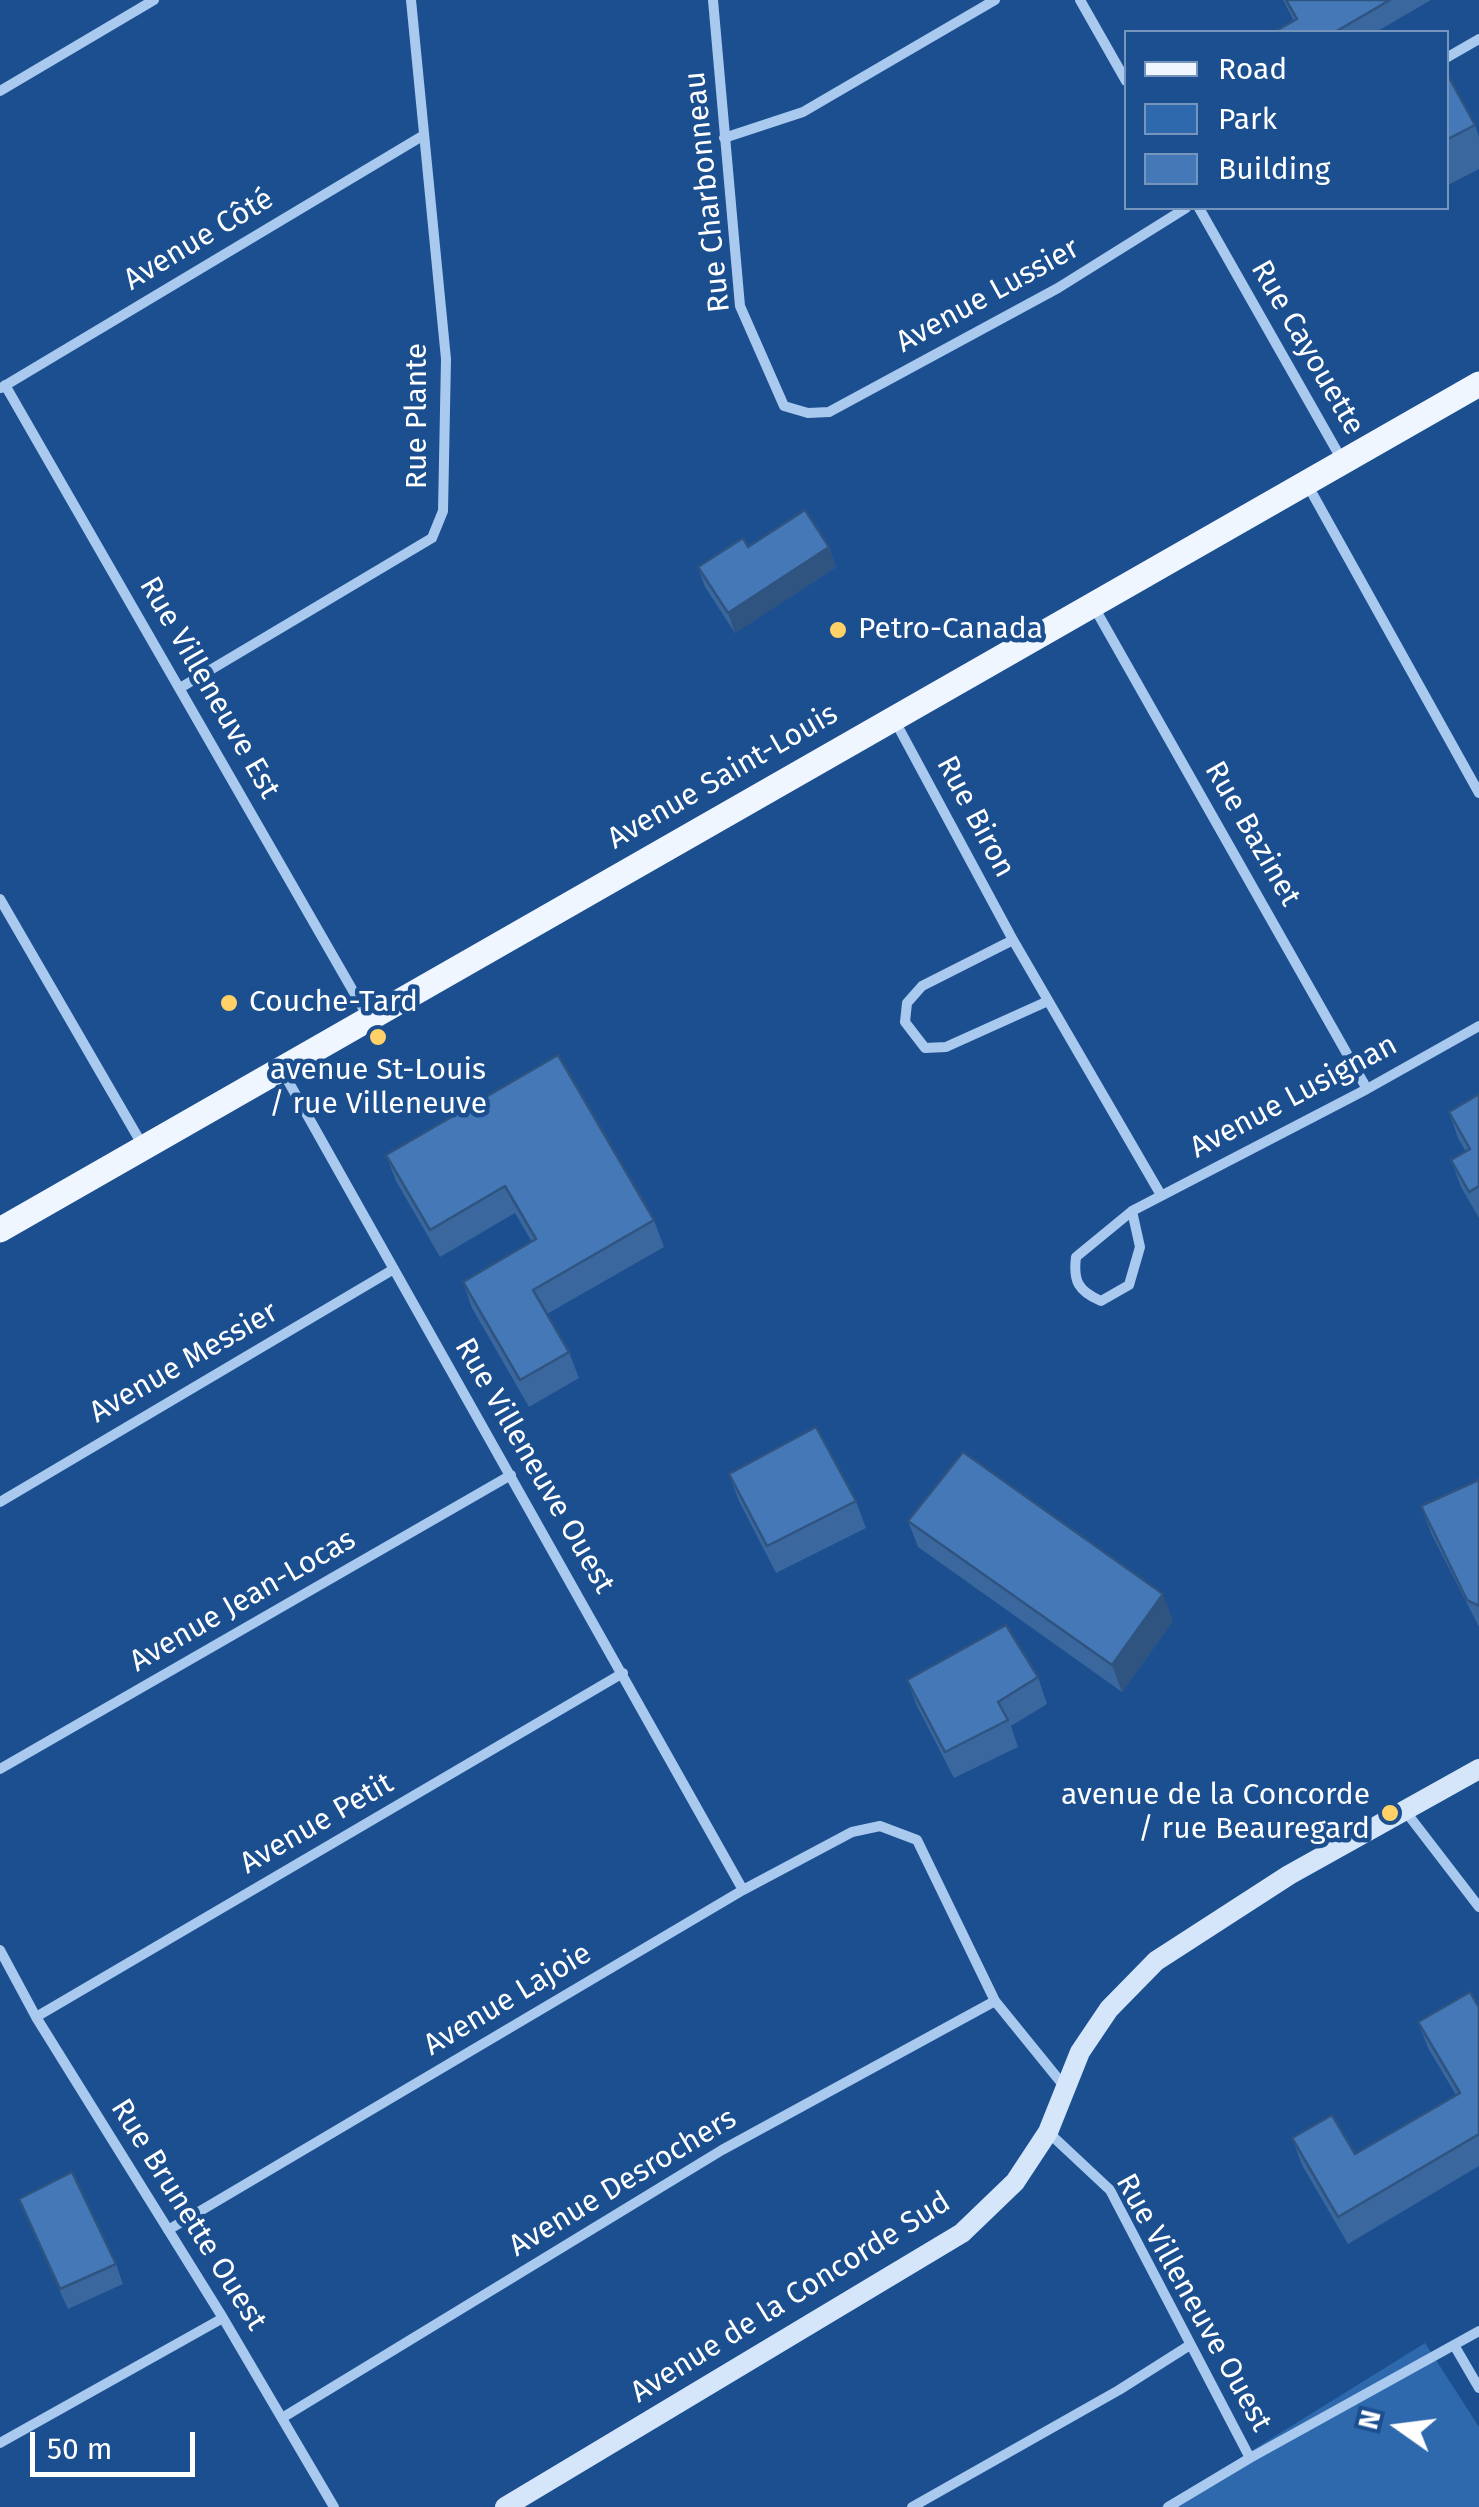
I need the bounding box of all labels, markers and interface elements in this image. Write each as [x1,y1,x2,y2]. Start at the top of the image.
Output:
legend [1124,30,1449,210]
text: Road [1218,51,1287,87]
street label: Rue Charbonneau [677,70,739,314]
text: Park [1218,101,1277,137]
text: Building [1218,151,1330,187]
street label: Avenue Côté [118,181,280,299]
street label: Avenue Lussier [890,231,1086,361]
street label: Rue Cayouette [1242,254,1372,442]
street label: Rue Plante [400,343,436,489]
street label: Rue Villeneuve Est [131,571,287,805]
place label: Petro-Canada [858,612,1043,648]
marker: Petro-Canada [827,619,849,641]
street label: Avenue Saint-Louis [602,697,844,857]
street label: Rue Biron [928,750,1022,884]
street label: Rue Bazinet [1196,755,1308,913]
place label: Couche-Tard [249,985,418,1021]
marker: Couche-Tard [218,992,240,1014]
marker: avenue St-Louis / rue Villeneuve [367,1026,389,1048]
street label: Avenue Lusignan [1184,1027,1404,1167]
place label: avenue St-Louis / rue Villeneuve [269,1053,487,1124]
street label: Avenue Messier [83,1295,285,1431]
street label: Rue Villeneuve Ouest [446,1332,622,1600]
street label: Avenue Jean-Locas [124,1522,362,1680]
street label: Avenue Petit [234,1766,400,1882]
place label: avenue de la Concorde / rue Beauregard [1061,1778,1370,1848]
marker: avenue de la Concorde / rue Beauregard [1379,1802,1401,1824]
street label: Avenue Lajoie [418,1936,598,2064]
street label: Rue Brunette Ouest [102,2093,274,2337]
street label: Avenue Desrochers [503,2101,743,2265]
street label: Rue Villeneuve Ouest [1107,2168,1279,2438]
street label: Avenue de la Concorde Sud [625,2185,957,2411]
north arrow [1349,2377,1449,2477]
text: N [1351,2407,1388,2433]
scale bar [35,2412,200,2474]
text: 50 m [47,2431,112,2467]

